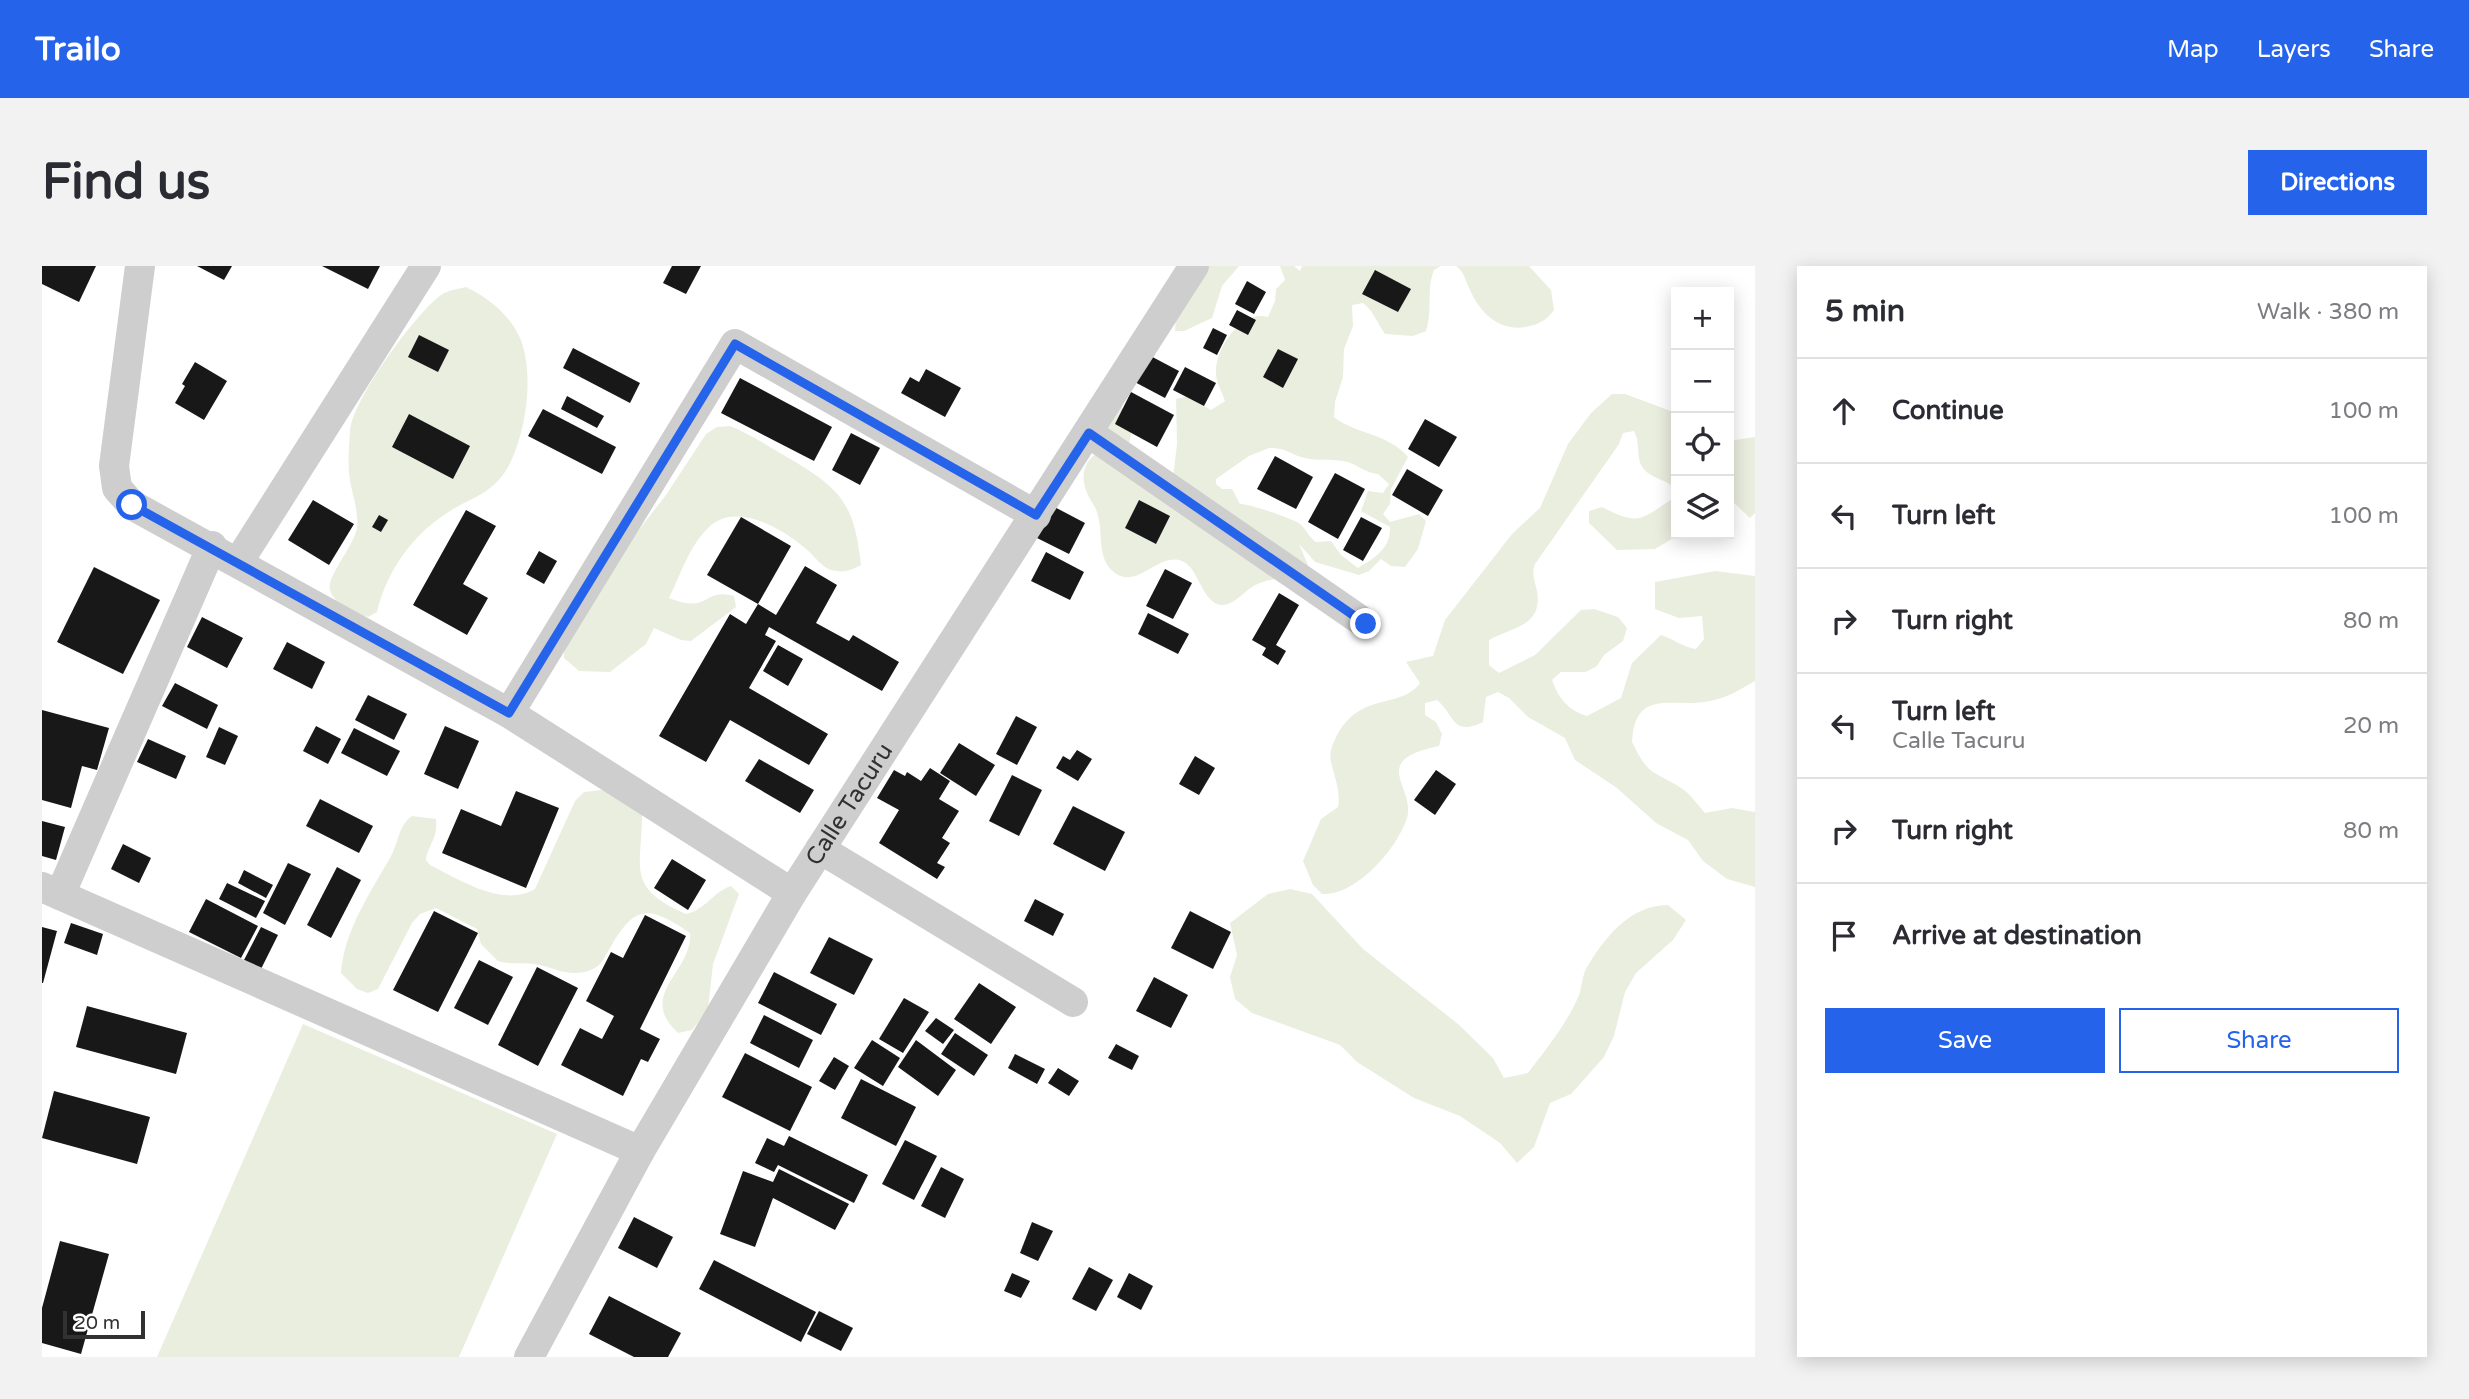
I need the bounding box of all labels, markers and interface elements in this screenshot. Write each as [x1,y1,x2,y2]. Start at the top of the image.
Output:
text: Trailo [35,30,121,69]
text: Map [2167,35,2219,64]
text: Layers [2257,35,2331,64]
text: Share [2369,35,2434,64]
button: Directions [2248,150,2427,215]
text: Find us [42,153,210,212]
map controls [1671,287,1734,539]
button: + [1671,287,1734,350]
text: 5 min [1825,293,1905,330]
text: Walk · 380 m [2257,298,2399,326]
button: − [1671,350,1734,413]
icon: ahead [1825,392,1863,430]
text: Continue [1892,395,2004,426]
text: 100 m [2329,397,2399,425]
button: locate [1671,413,1734,476]
button: layers [1671,476,1734,539]
route start [116,489,147,520]
icon: left [1825,497,1863,535]
text: Turn left [1892,500,1995,531]
text: 100 m [2329,502,2399,530]
icon: right [1825,602,1863,640]
text: Turn right [1892,605,2013,636]
text: 80 m [2343,607,2399,635]
route end [1350,608,1381,639]
text: Turn left [1892,696,1995,727]
icon: left [1825,707,1863,745]
text: 20 m [2343,712,2399,740]
text: Calle Tacuru [1892,727,2026,755]
street label: Calle Tacuru [799,738,899,871]
icon: right [1825,812,1863,850]
text: Turn right [1892,815,2013,846]
text: 80 m [2343,817,2399,845]
icon: arrive [1825,917,1863,955]
text: Arrive at destination [1892,920,2142,951]
button: Save [1825,1008,2105,1073]
button: Share [2119,1008,2399,1073]
scale bar [63,1308,145,1340]
text: 20 m [74,1312,120,1334]

